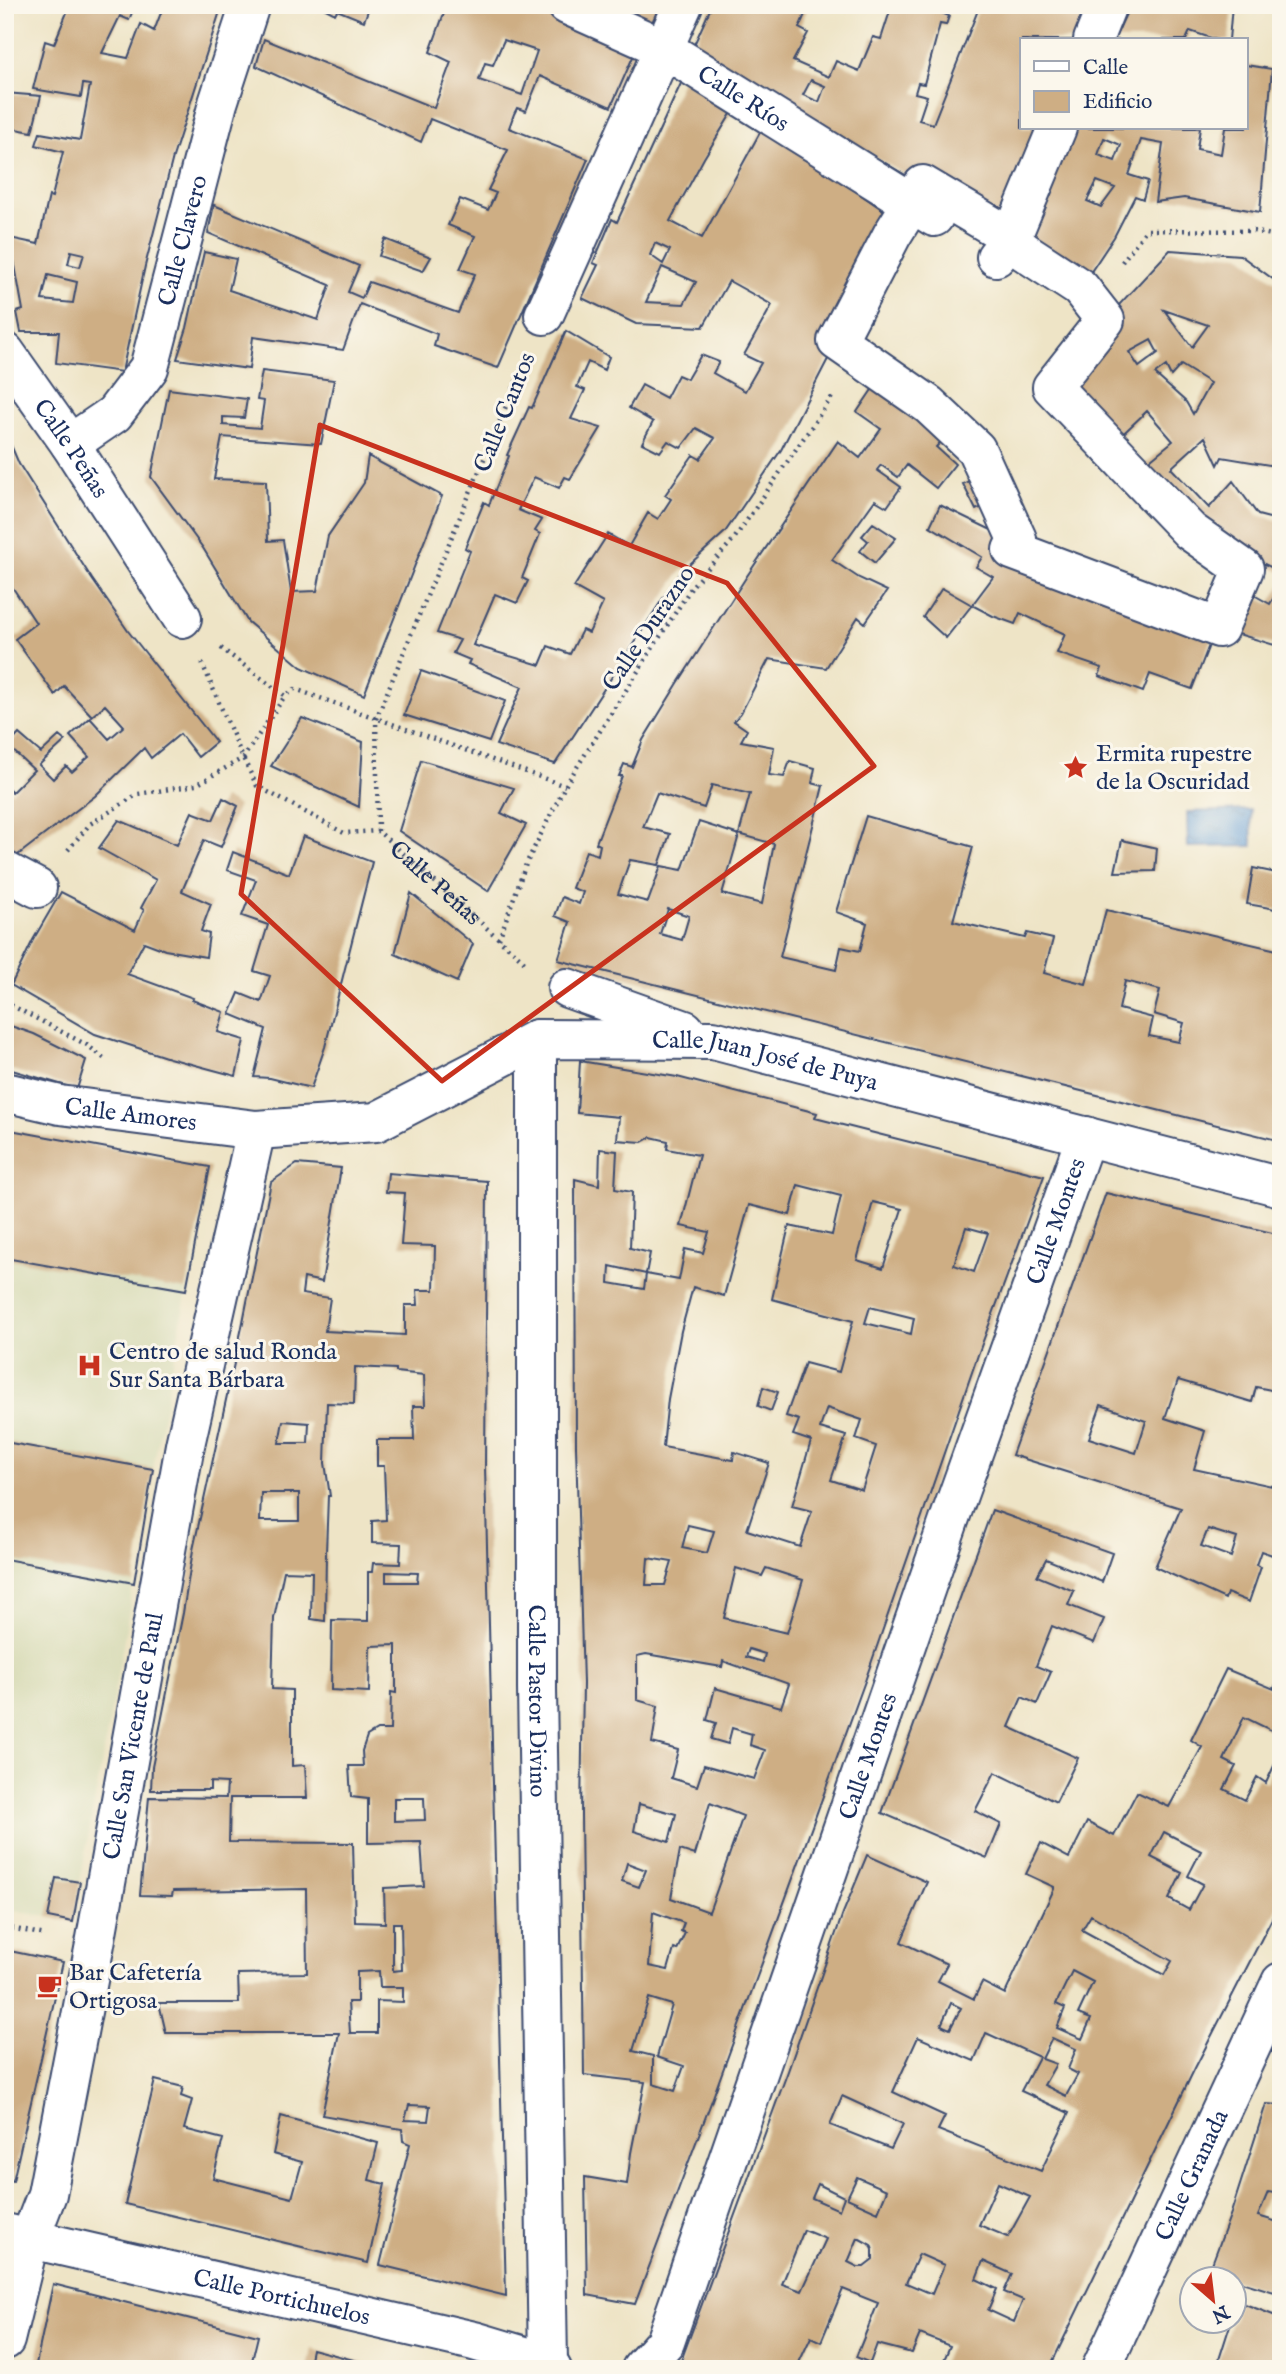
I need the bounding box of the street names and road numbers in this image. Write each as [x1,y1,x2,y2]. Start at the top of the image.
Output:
street label: Calle Ríos [691,59,794,140]
street label: Calle Clavero [152,172,216,309]
street label: Calle Cantos [467,348,543,477]
street label: Calle Peñas [26,393,115,504]
street label: Calle Durazno [596,560,703,697]
street label: Calle Peñas [382,834,487,933]
street label: Calle Juan José de Puya [652,1025,882,1099]
street label: Calle Amores [63,1092,198,1139]
street label: Calle Montes [1020,1154,1094,1289]
street label: Calle Pastor Divino [520,1605,553,1798]
street label: Calle San Vicente de Paul [96,1610,172,1862]
street label: Calle Montes [833,1689,905,1824]
street label: Calle Granada [1149,2104,1237,2246]
street label: Calle Portichuelos [190,2263,373,2334]

